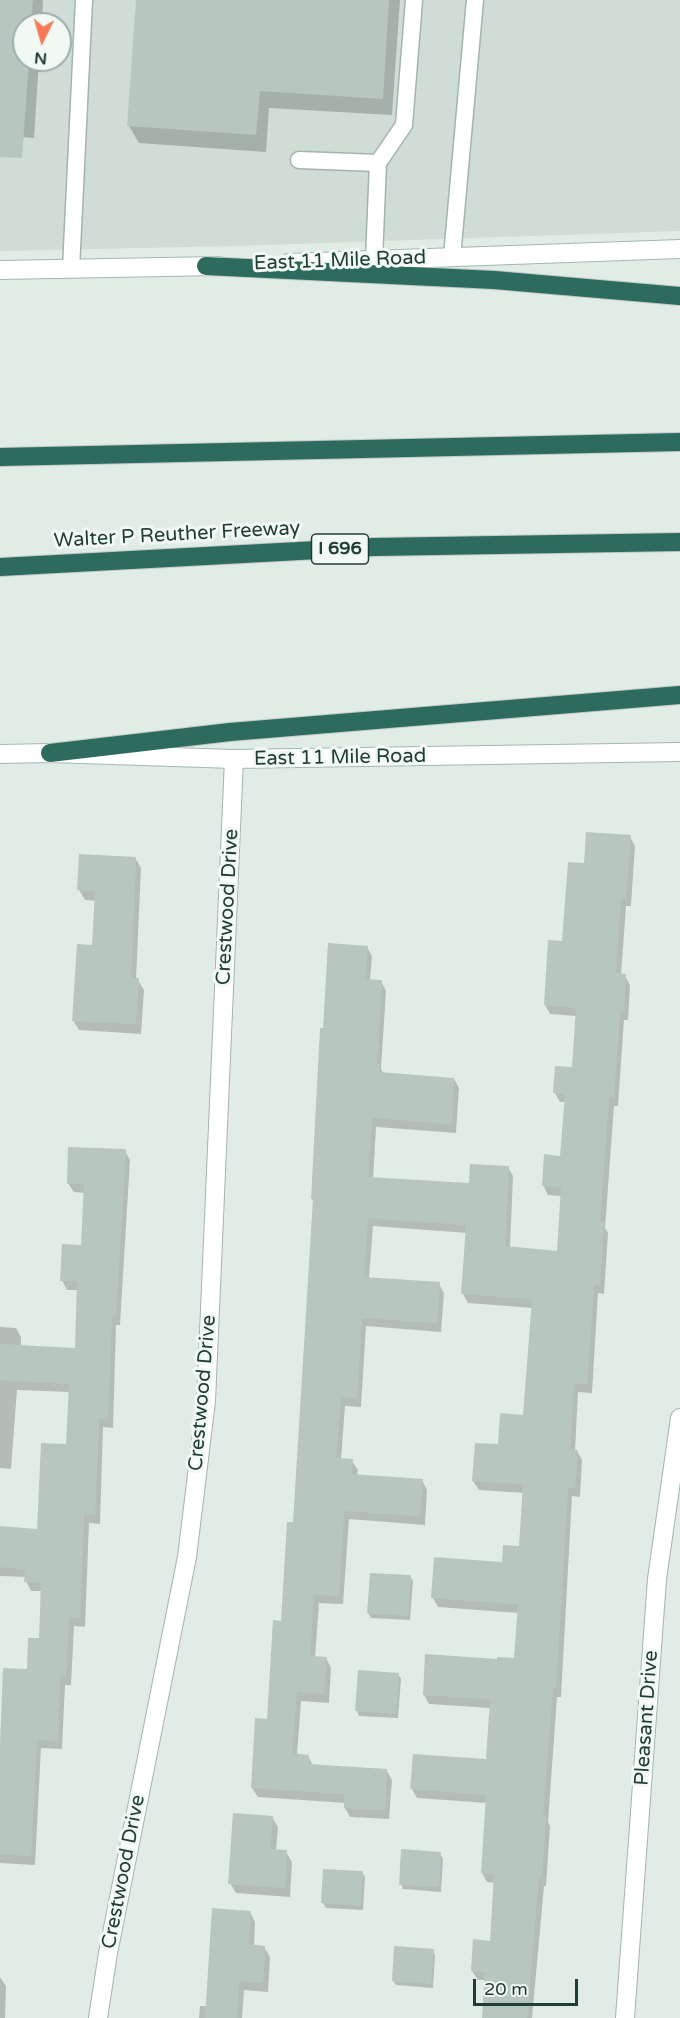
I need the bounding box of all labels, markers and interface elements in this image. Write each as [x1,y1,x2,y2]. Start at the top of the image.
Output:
north arrow [12,12,72,72]
text: N [33,47,48,68]
street label: East 11 Mile Road [253,246,427,276]
street label: Walter P Reuther Freeway [53,517,301,553]
road number: I 696 [312,534,368,564]
street label: East 11 Mile Road [254,744,426,772]
street label: Crestwood Drive [212,828,244,986]
street label: Crestwood Drive [184,1314,222,1472]
street label: Pleasant Drive [630,1649,664,1787]
street label: Crestwood Drive [97,1793,151,1951]
scale bar [476,1967,581,2005]
text: 20 m [484,1978,528,2000]

